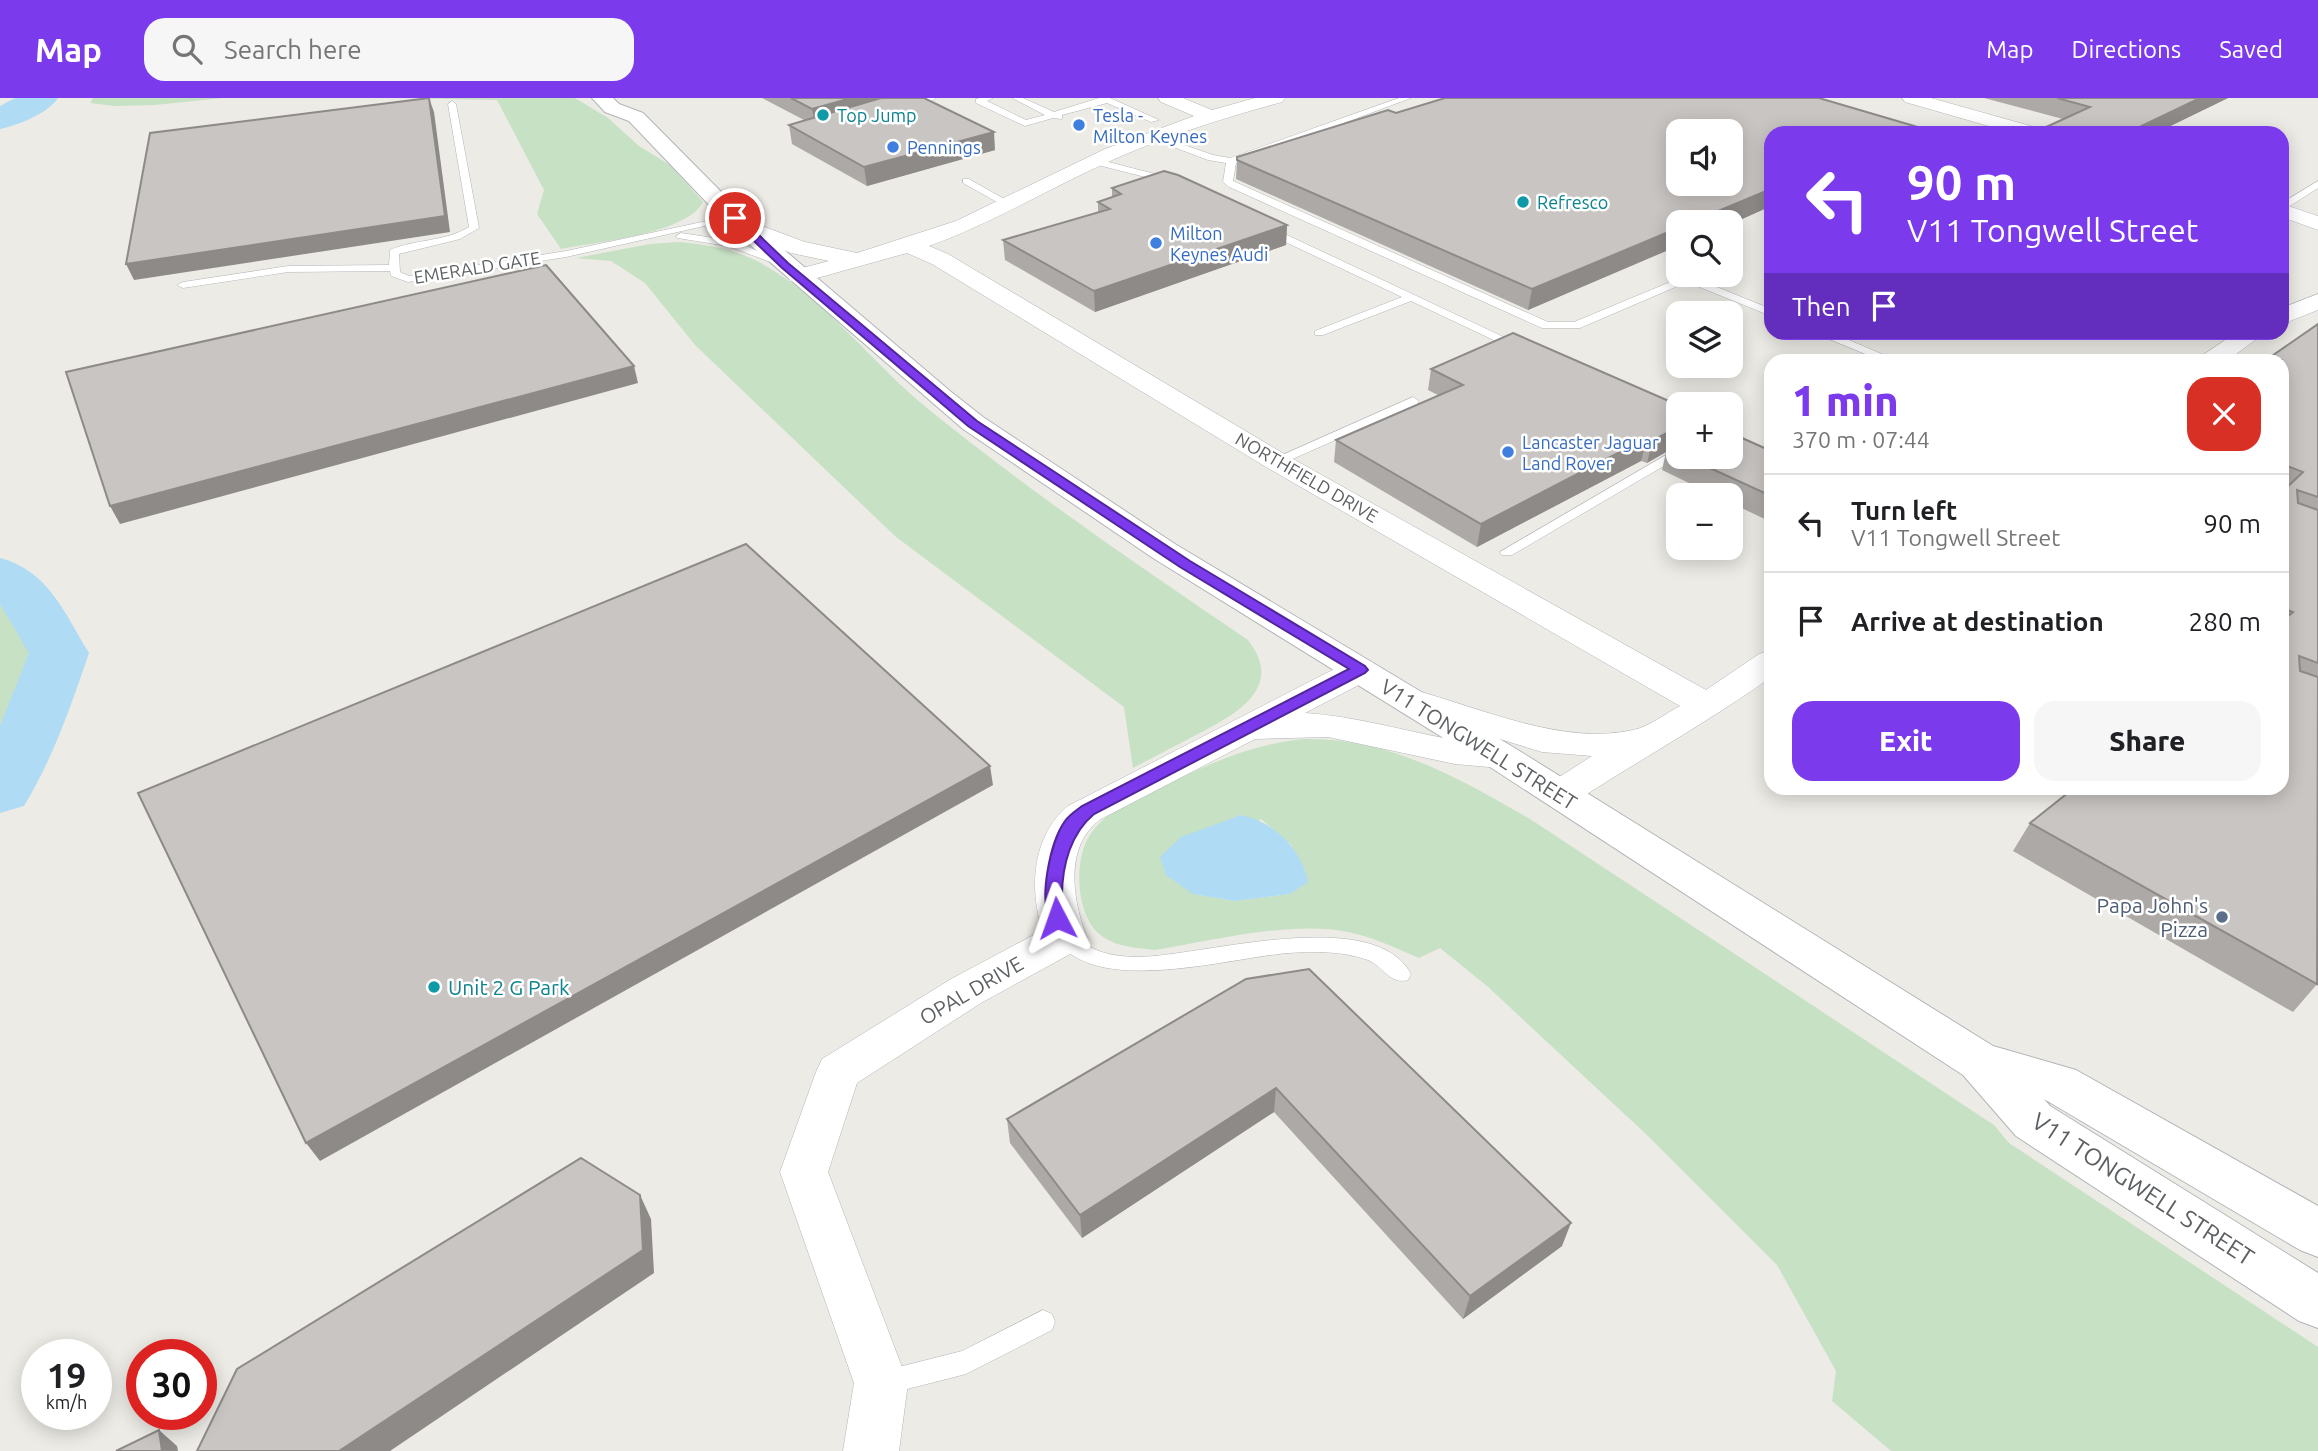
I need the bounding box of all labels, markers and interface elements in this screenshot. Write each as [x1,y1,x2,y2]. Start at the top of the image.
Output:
search box [144,18,634,81]
icon: search [168,30,206,68]
text: Map [35,31,102,68]
text: Search here [224,35,362,64]
text: Map [1986,36,2033,63]
text: Directions [2071,36,2181,63]
text: Saved [2219,36,2283,63]
place label: Top Jump [837,105,917,125]
place label: Tesla - Milton Keynes [1093,105,1207,146]
marker: Top Jump [815,107,831,123]
marker: Tesla - Milton Keynes [1071,117,1087,133]
map controls [1666,119,1743,560]
button: sound [1666,119,1743,196]
place label: Pennings [907,137,981,157]
marker: Pennings [885,139,901,155]
icon: left [1792,154,1883,245]
text: 90 m [1907,154,2016,209]
pin [705,188,765,248]
place label: Refresco [1537,192,1608,212]
marker: Refresco [1515,194,1531,210]
icon: arrive [716,199,754,237]
button: search [1666,210,1743,287]
text: V11 Tongwell Street [1907,212,2198,248]
place label: Milton Keynes Audi [1170,223,1268,264]
marker: Milton Keynes Audi [1148,235,1164,251]
street label: EMERALD GATE [412,247,542,287]
icon: arrive [1865,287,1903,325]
text: Then [1792,292,1851,321]
button: layers [1666,301,1743,378]
text: 1 min [1792,377,1899,424]
button: close [2187,377,2261,451]
button: + [1666,392,1743,469]
text: 370 m · 07:44 [1792,427,1930,452]
street label: NORTHFIELD DRIVE [1232,428,1382,526]
place label: Lancaster Jaguar Land Rover [1522,432,1659,473]
marker: Lancaster Jaguar Land Rover [1500,444,1516,460]
button: − [1666,483,1743,560]
text: Turn left [1851,496,1957,525]
icon: left [1792,504,1830,542]
text: 90 m [2203,509,2261,538]
text: V11 Tongwell Street [1851,525,2060,550]
icon: arrive [1792,602,1830,640]
text: Arrive at destination [1851,607,2104,636]
text: 280 m [2189,607,2261,636]
street label: V11 TONGWELL STREET [1377,674,1582,814]
button: Exit [1792,701,2020,781]
button: Share [2034,701,2261,781]
position arrow [1020,881,1094,955]
place label: Papa John's Pizza [2097,893,2208,941]
marker: Papa John's Pizza [2214,909,2230,925]
street label: OPAL DRIVE [915,951,1027,1029]
place label: Unit 2 G Park [448,975,570,999]
marker: Unit 2 G Park [426,979,442,995]
street label: V11 TONGWELL STREET [2027,1107,2259,1271]
speed limit sign: 30 [126,1339,217,1430]
text: 19 [47,1355,86,1395]
text: km/h [46,1392,87,1412]

